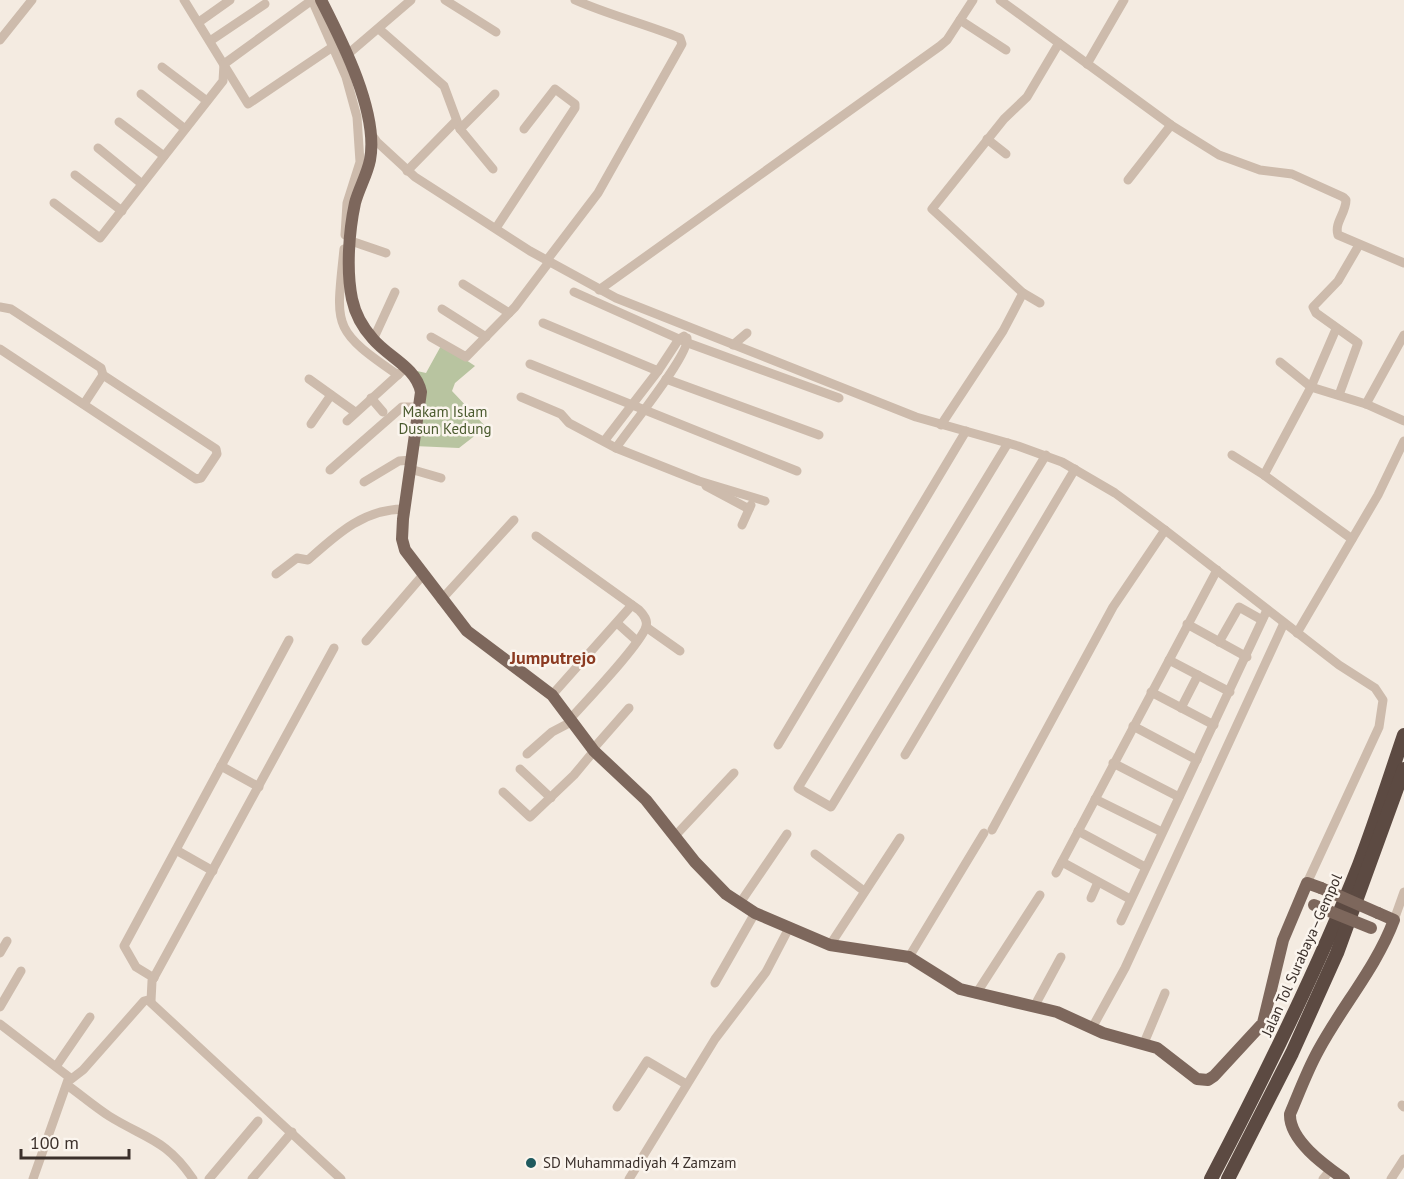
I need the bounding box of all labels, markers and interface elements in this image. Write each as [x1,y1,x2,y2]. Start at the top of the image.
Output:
park label: Makam Islam Dusun Kedung [399,402,491,438]
district label: Jumputrejo [509,646,596,669]
street label: Jalan Tol Surabaya–Gempol [1257,870,1346,1040]
scale bar [21,1122,129,1160]
text: 100 m [30,1131,79,1154]
place label: SD Muhammadiyah 4 Zamzam [543,1153,737,1172]
marker: SD Muhammadiyah 4 Zamzam [524,1156,538,1170]

